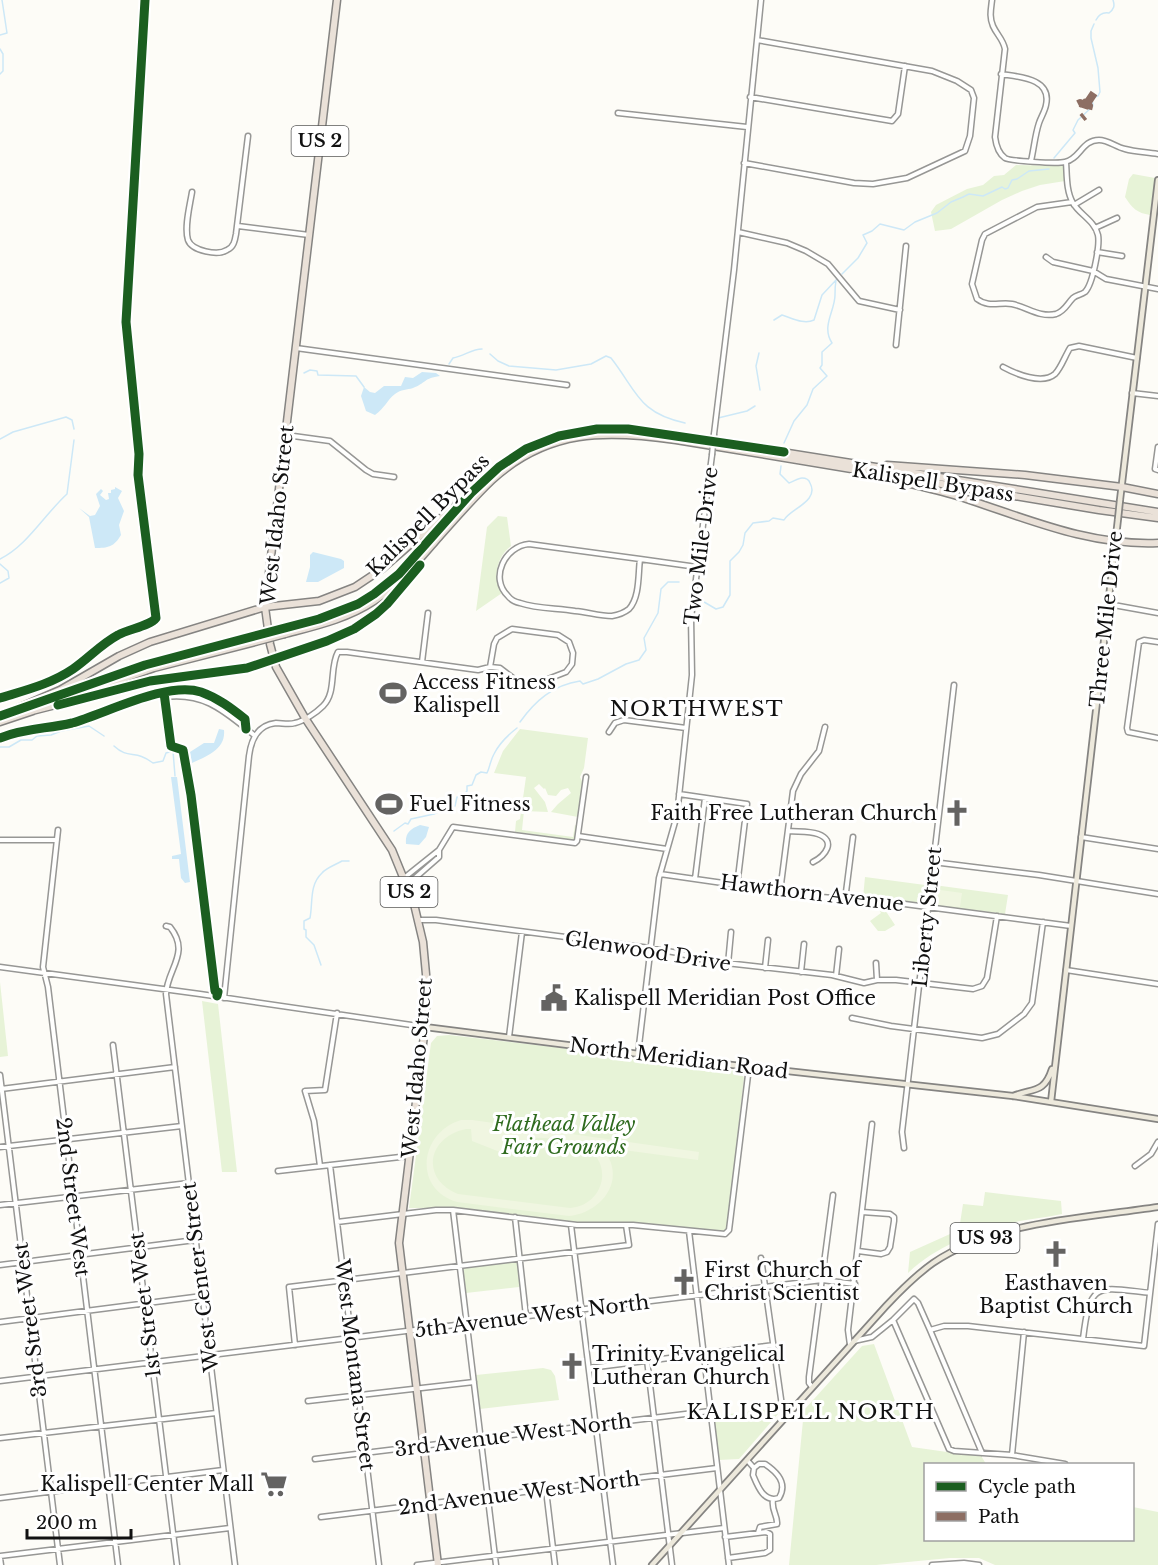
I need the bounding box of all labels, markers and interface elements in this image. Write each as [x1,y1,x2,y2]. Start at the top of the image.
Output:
road number: US 2 [292,126,348,156]
street label: West Idaho Street [256,423,298,607]
street label: Kalispell Bypass [362,449,494,581]
street label: Kalispell Bypass [850,457,1016,507]
street label: Two Mile Drive [679,465,723,627]
street label: Three Mile Drive [1085,530,1127,708]
place label: Access Fitness Kalispell [412,670,556,717]
sports icon: Access Fitness Kalispell [378,678,408,708]
district label: NORTHWEST [610,696,784,722]
sports icon: Fuel Fitness [374,789,404,819]
place label: Fuel Fitness [409,792,531,816]
church icon: Faith Free Lutheran Church [942,798,972,828]
place label: Faith Free Lutheran Church [650,801,937,825]
street label: Liberty Street [908,845,946,988]
street label: Hawthorn Avenue [719,870,905,916]
road number: US 2 [380,877,438,907]
street label: Glenwood Drive [563,926,733,976]
street label: West Idaho Street [397,976,437,1160]
public building icon: Kalispell Meridian Post Office [539,983,569,1013]
place label: Kalispell Meridian Post Office [574,986,876,1010]
street label: North Meridian Road [568,1033,790,1083]
park label: Flathead Valley Fair Grounds [492,1112,636,1159]
street label: 2nd Street West [51,1116,95,1279]
street label: West Center Street [176,1180,224,1374]
road number: US 93 [950,1223,1020,1253]
street label: 1st Street West [124,1230,166,1379]
church icon: Easthaven Baptist Church [1041,1239,1071,1269]
street label: 3rd Street West [9,1241,51,1399]
street label: West Montana Street [330,1257,380,1473]
place label: First Church of Christ Scientist [704,1258,863,1305]
church icon: First Church of Christ Scientist [669,1267,699,1297]
place label: Easthaven Baptist Church [979,1271,1133,1318]
street label: 5th Avenue West North [413,1290,651,1342]
place label: Trinity Evangelical Lutheran Church [592,1342,785,1389]
church icon: Trinity Evangelical Lutheran Church [557,1351,587,1381]
district label: KALISPELL NORTH [687,1399,935,1425]
street label: 3rd Avenue West North [393,1409,633,1461]
legend [924,1463,1134,1541]
street label: 2nd Avenue West North [397,1466,641,1520]
supermarket icon: Kalispell Center Mall [259,1469,289,1499]
place label: Kalispell Center Mall [40,1472,254,1496]
text: Cycle path [978,1476,1076,1498]
scale bar [27,1502,130,1540]
text: Path [978,1506,1019,1528]
text: 200 m [36,1512,97,1534]

